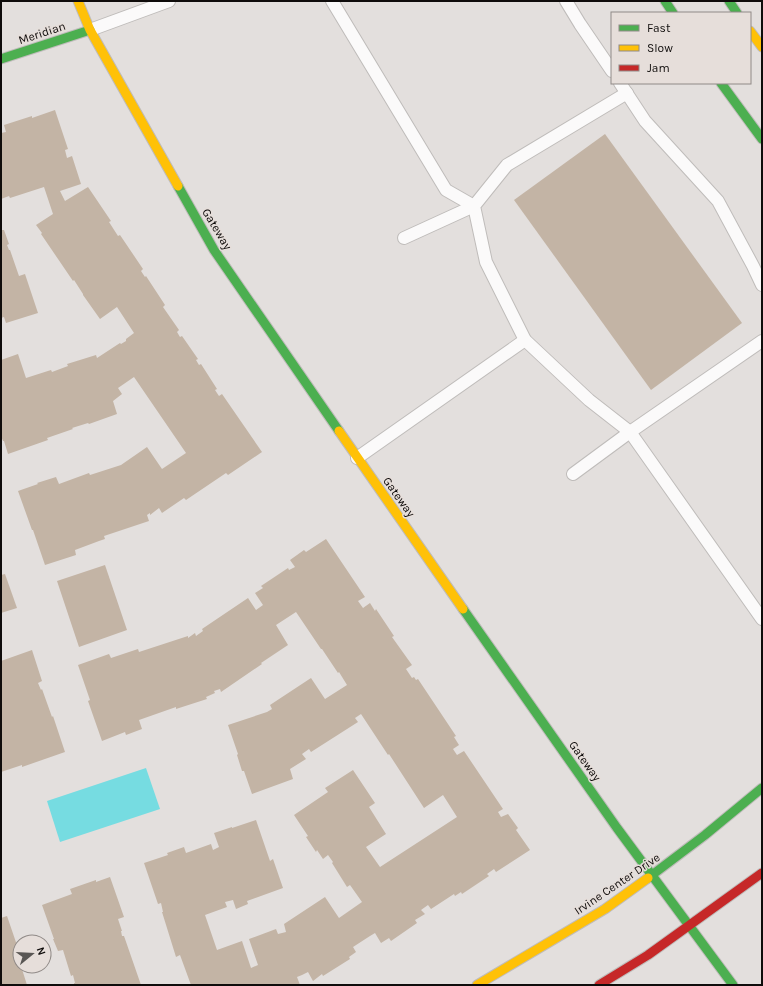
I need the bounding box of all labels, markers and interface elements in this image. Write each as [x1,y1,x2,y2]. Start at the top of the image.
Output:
legend [611,12,751,84]
street label: Meridian [17,19,67,47]
text: Fast [647,21,671,35]
text: Slow [647,41,673,55]
text: Jam [647,61,670,75]
street label: Gateway [199,206,235,253]
street label: Gateway [380,474,418,520]
street label: Gateway [566,738,604,784]
street label: Irvine Center Drive [572,850,662,918]
north arrow [12,934,52,974]
text: N [34,945,48,957]

